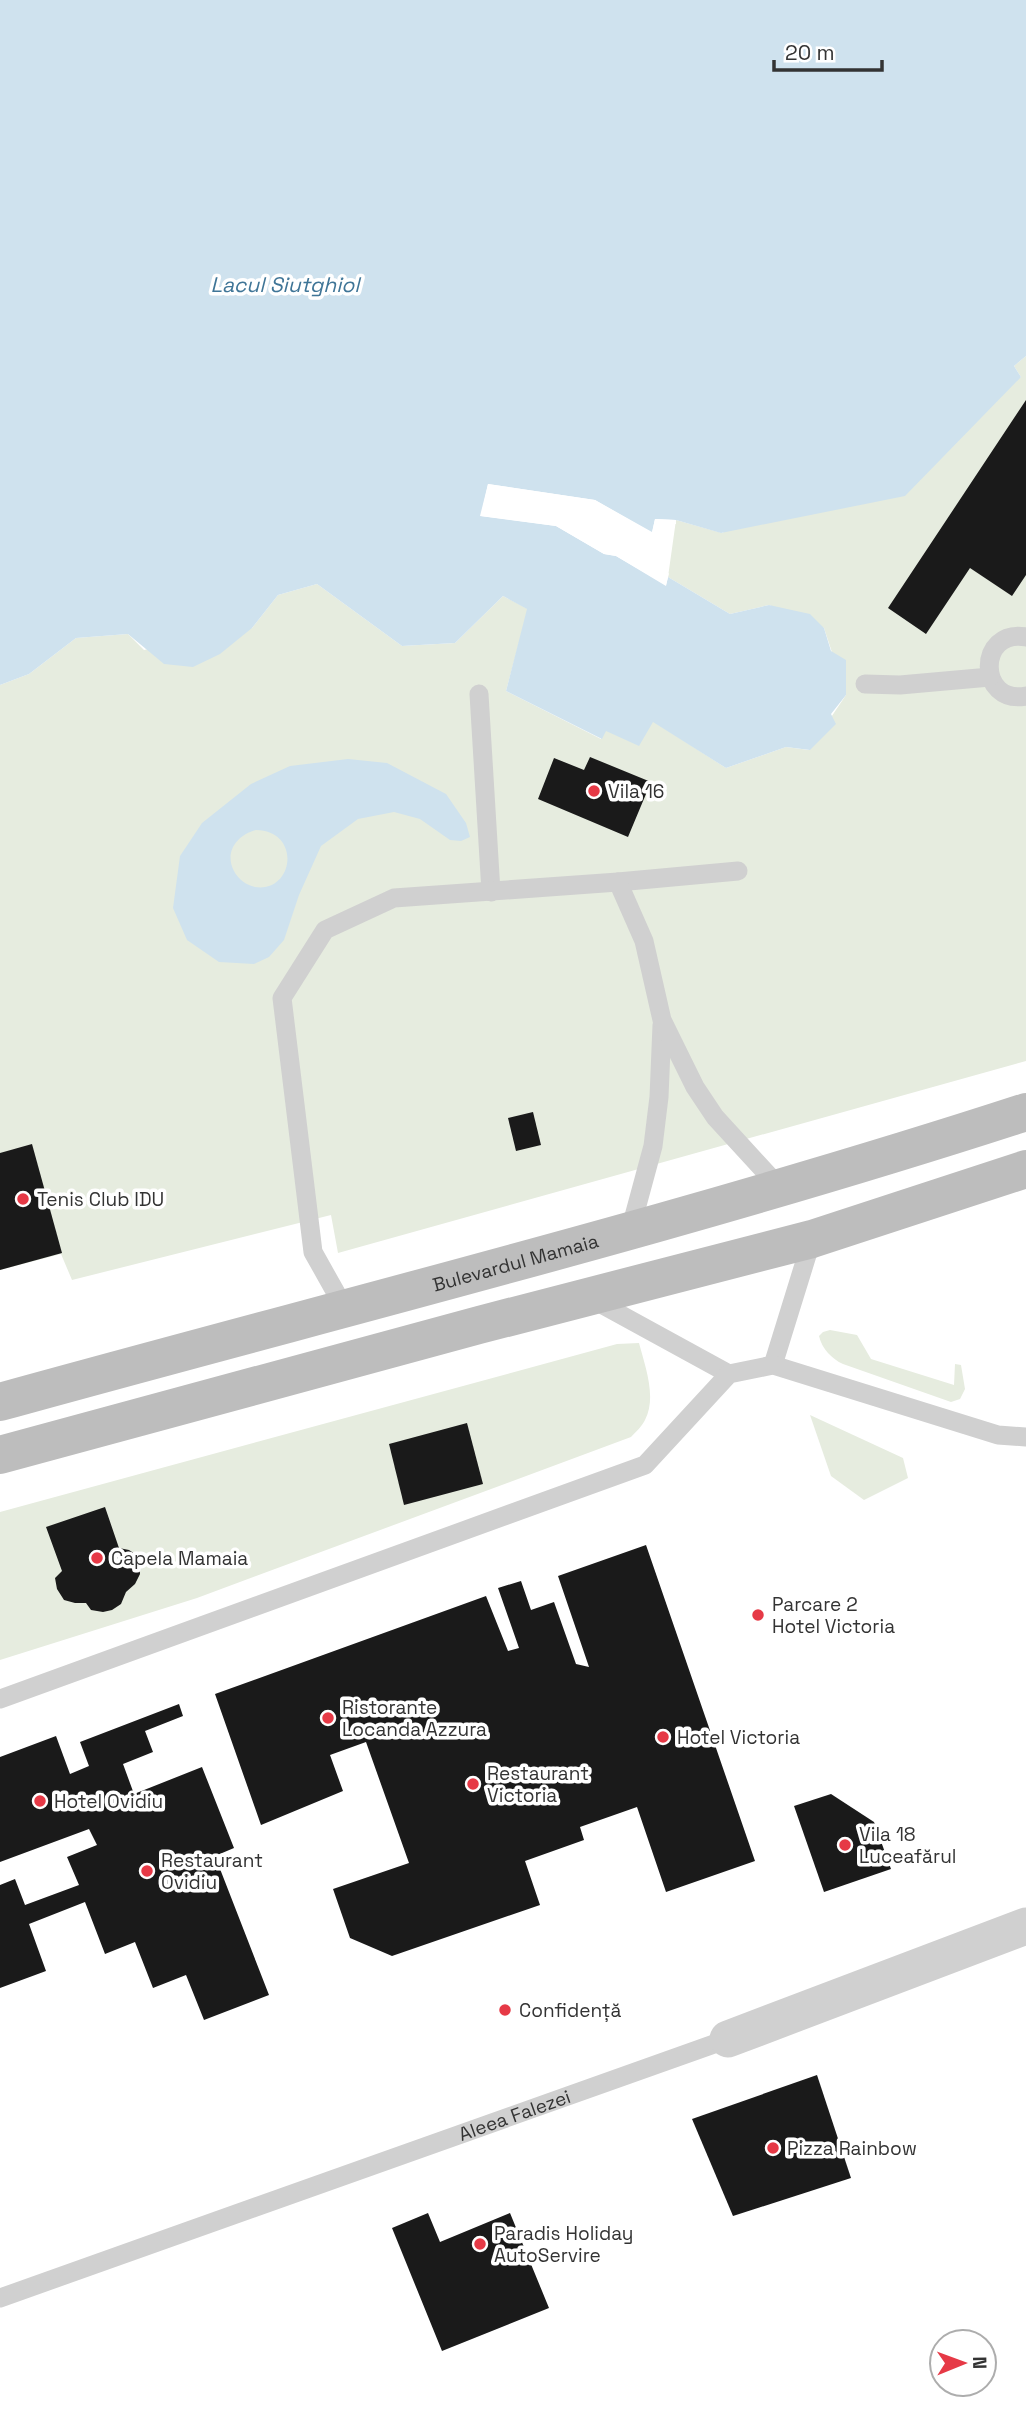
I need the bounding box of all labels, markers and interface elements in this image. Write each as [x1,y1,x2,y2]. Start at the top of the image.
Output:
scale bar [774,28,883,72]
text: 20 m [785,39,835,66]
water label: Lacul Siutghiol [211,271,362,298]
place label: Vila 16 [608,779,664,804]
marker: Vila 16 [586,783,602,799]
place label: Tenis Club IDU [37,1187,164,1212]
marker: Tenis Club IDU [15,1191,31,1207]
street label: Bulevardul Mamaia [430,1228,601,1297]
place label: Capela Mamaia [111,1546,248,1571]
marker: Capela Mamaia [89,1550,105,1566]
place label: Parcare 2 Hotel Victoria [772,1592,895,1639]
marker: Parcare 2 Hotel Victoria [750,1607,766,1623]
place label: Ristorante Locanda Azzura [342,1695,487,1742]
marker: Ristorante Locanda Azzura [320,1710,336,1726]
place label: Hotel Victoria [677,1725,800,1750]
marker: Hotel Victoria [655,1729,671,1745]
place label: Restaurant Victoria [487,1761,589,1808]
marker: Restaurant Victoria [465,1776,481,1792]
place label: Hotel Ovidiu [54,1789,163,1814]
marker: Hotel Ovidiu [32,1793,48,1809]
place label: Vila 18 Luceafărul [859,1822,956,1869]
marker: Vila 18 Luceafărul [837,1837,853,1853]
place label: Restaurant Ovidiu [161,1848,263,1895]
marker: Restaurant Ovidiu [139,1863,155,1879]
place label: Confidență [519,1998,621,2023]
marker: Confidență [497,2002,513,2018]
street label: Aleea Falezei [455,2084,574,2146]
place label: Pizza Rainbow [787,2136,917,2161]
marker: Pizza Rainbow [765,2140,781,2156]
place label: Paradis Holiday AutoServire [494,2221,634,2268]
marker: Paradis Holiday AutoServire [472,2236,488,2252]
north arrow [928,2328,998,2398]
text: N [967,2356,992,2369]

